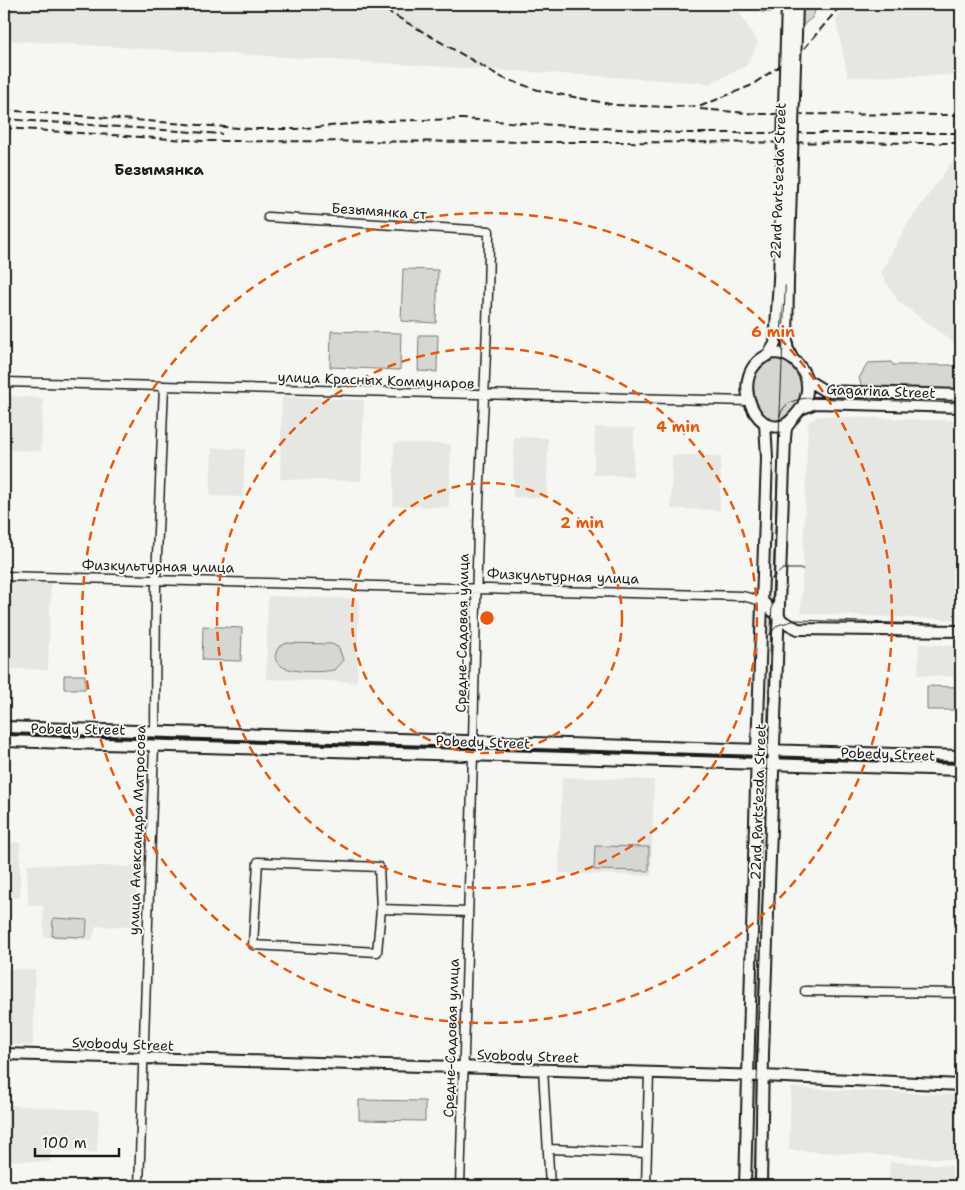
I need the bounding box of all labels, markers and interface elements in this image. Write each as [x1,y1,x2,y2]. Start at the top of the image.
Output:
street label: 22nd Parts'ezda Street [766,102,790,260]
district label: Безымянка [114,160,204,180]
street label: Безымянка ст [331,199,428,223]
text: 6 min [751,322,795,342]
street label: улица Красных Коммунаров [277,368,475,392]
street label: Gagarina Street [826,380,936,402]
text: 4 min [656,417,700,437]
text: 2 min [560,513,604,533]
street label: Средне-Садовая улица [452,553,472,713]
street label: Физкультурная улица [82,556,235,576]
street label: Физкультурная улица [487,564,640,588]
centre of rings [478,609,496,627]
street label: Pobedy Street [30,719,126,739]
street label: 22nd Parts'ezda Street [746,723,770,881]
street label: улица Александра Матросова [124,724,150,935]
street label: Pobedy Street [435,731,531,753]
street label: Pobedy Street [840,743,936,765]
street label: Средне-Садовая улица [439,958,463,1118]
street label: Svobody Street [72,1033,174,1055]
street label: Svobody Street [477,1045,579,1067]
scale bar [35,1125,119,1157]
text: 100 m [42,1133,87,1153]

